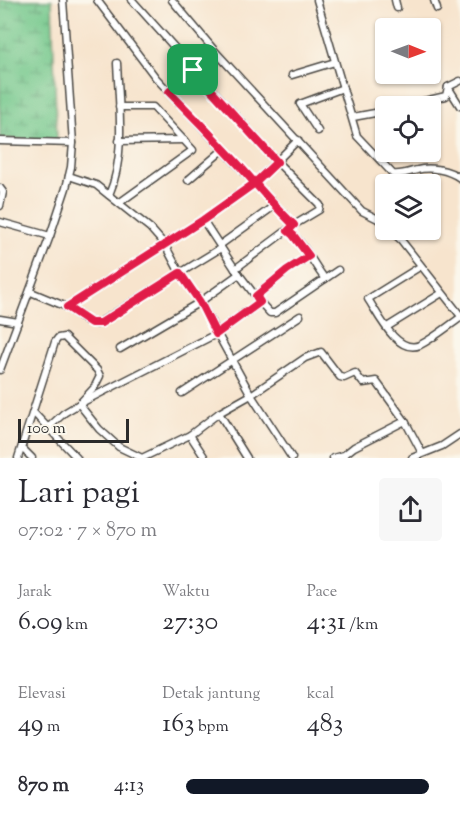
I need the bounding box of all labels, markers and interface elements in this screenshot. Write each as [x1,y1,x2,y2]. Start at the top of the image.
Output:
north arrow [375,18,441,84]
map controls [375,18,441,240]
pin [167,44,218,95]
icon: arrive [176,53,209,86]
button: locate [375,96,441,162]
button: layers [375,174,441,240]
scale bar [18,416,129,444]
text: 100 m [27,418,66,441]
text: Lari pagi [18,470,140,518]
button: share [379,478,442,541]
text: 07:02 · 7 × 870 m [18,517,157,546]
text: Jarak [18,581,52,604]
text: Waktu [162,581,210,604]
text: Pace [307,581,337,604]
text: 6.09 [18,604,63,641]
text: 27:30 [162,604,218,641]
text: 4:31 [307,604,346,641]
text: km [63,614,88,637]
text: /km [346,614,378,637]
text: Elevasi [18,683,66,706]
text: Detak jantung [162,683,260,706]
text: kcal [307,683,334,706]
text: 49 [18,706,44,743]
text: 163 [162,706,195,743]
text: 483 [307,706,343,743]
text: m [44,716,60,739]
text: bpm [195,716,229,739]
text: 870 m [18,772,69,801]
text: 4:13 [114,772,144,801]

